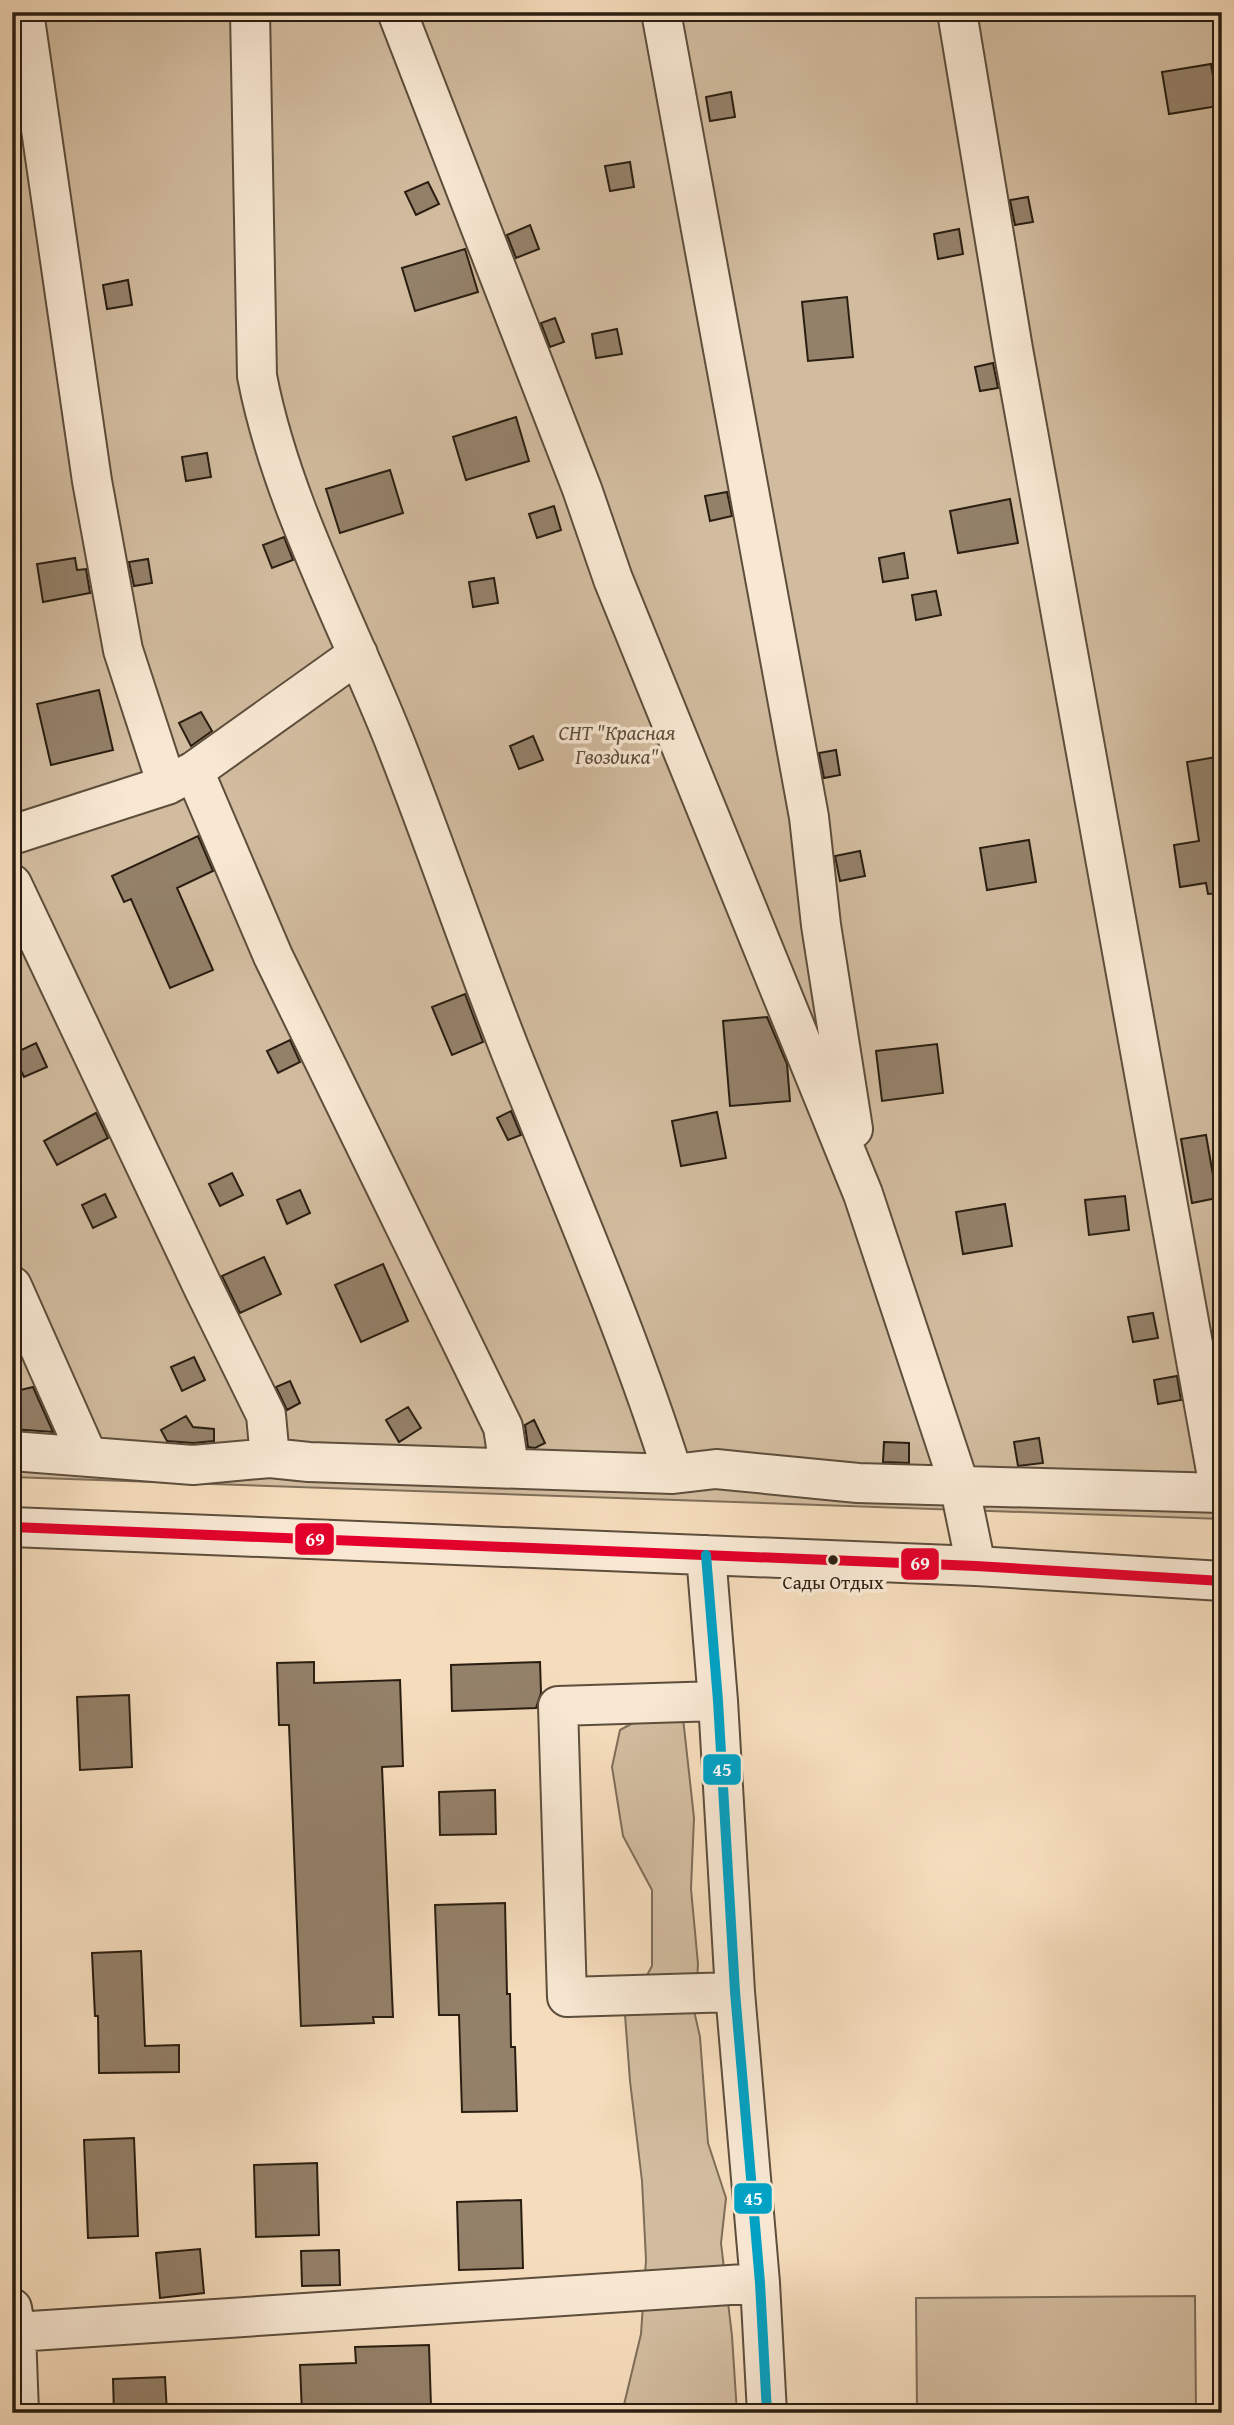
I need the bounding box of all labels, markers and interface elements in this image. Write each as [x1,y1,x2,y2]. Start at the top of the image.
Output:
park label: СНТ "Красная Гвоздика" [558,717,676,772]
line badge: 69 [294,1522,335,1556]
text: 69 [305,1525,325,1553]
line badge: 69 [900,1547,940,1581]
text: 69 [910,1549,930,1577]
marker: Сады Отдых [826,1553,840,1567]
place label: Сады Отдых [782,1568,884,1596]
line badge: 45 [702,1753,742,1786]
text: 45 [712,1755,732,1783]
line badge: 45 [733,2182,773,2215]
text: 45 [743,2184,763,2212]

